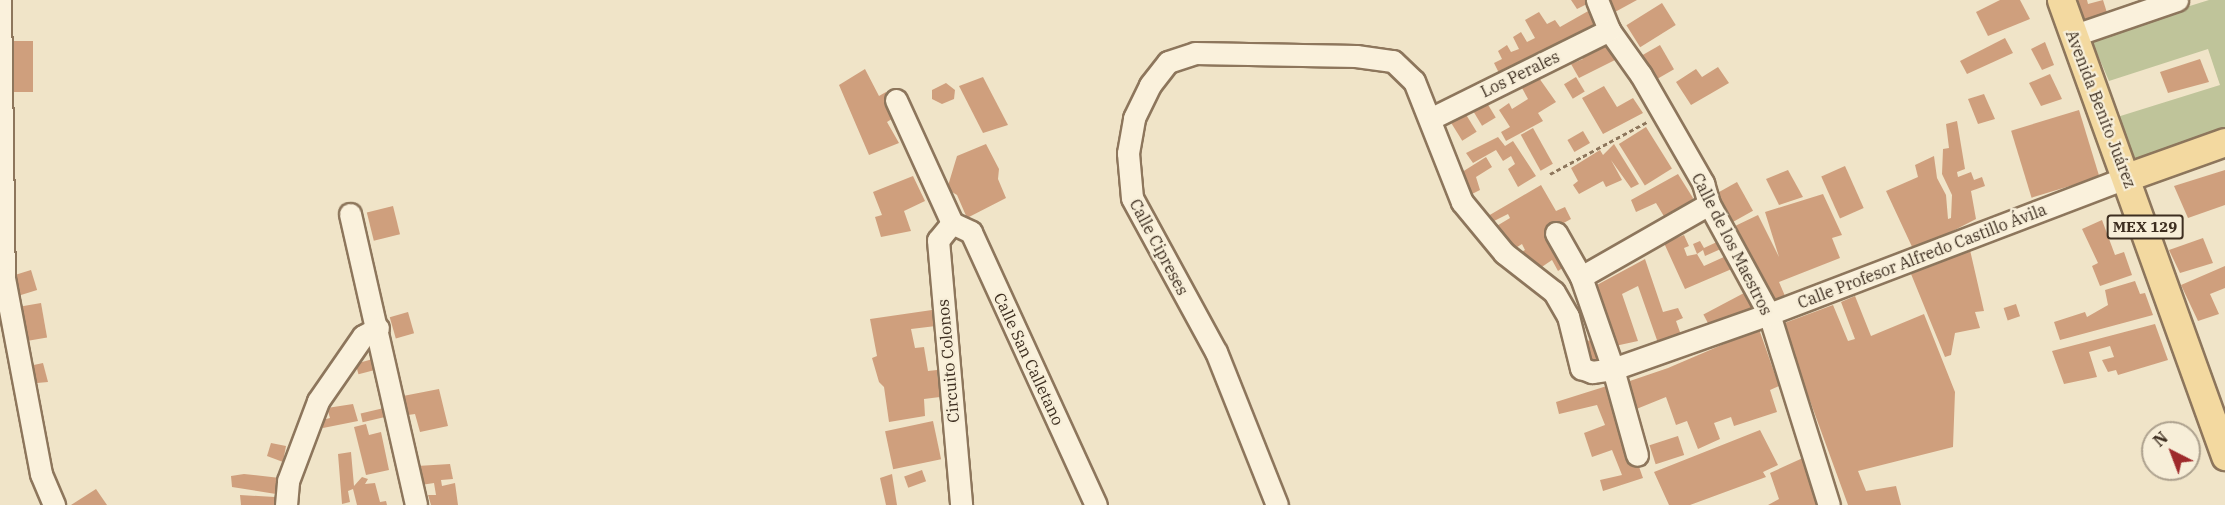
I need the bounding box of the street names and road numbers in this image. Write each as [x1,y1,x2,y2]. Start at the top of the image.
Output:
street label: Avenida Benito Juárez [2062,27,2140,191]
street label: Los Perales [1477,47,1563,101]
street label: Calle de los Maestros [1688,170,1776,318]
street label: Calle Cipreses [1126,196,1192,298]
street label: Calle Profesor Alfredo Castillo Ávila [1795,200,2049,312]
road number: MEX 129 [2106,215,2184,239]
street label: Calle San Calletano [990,290,1068,428]
street label: Circuito Colonos [933,298,963,424]

